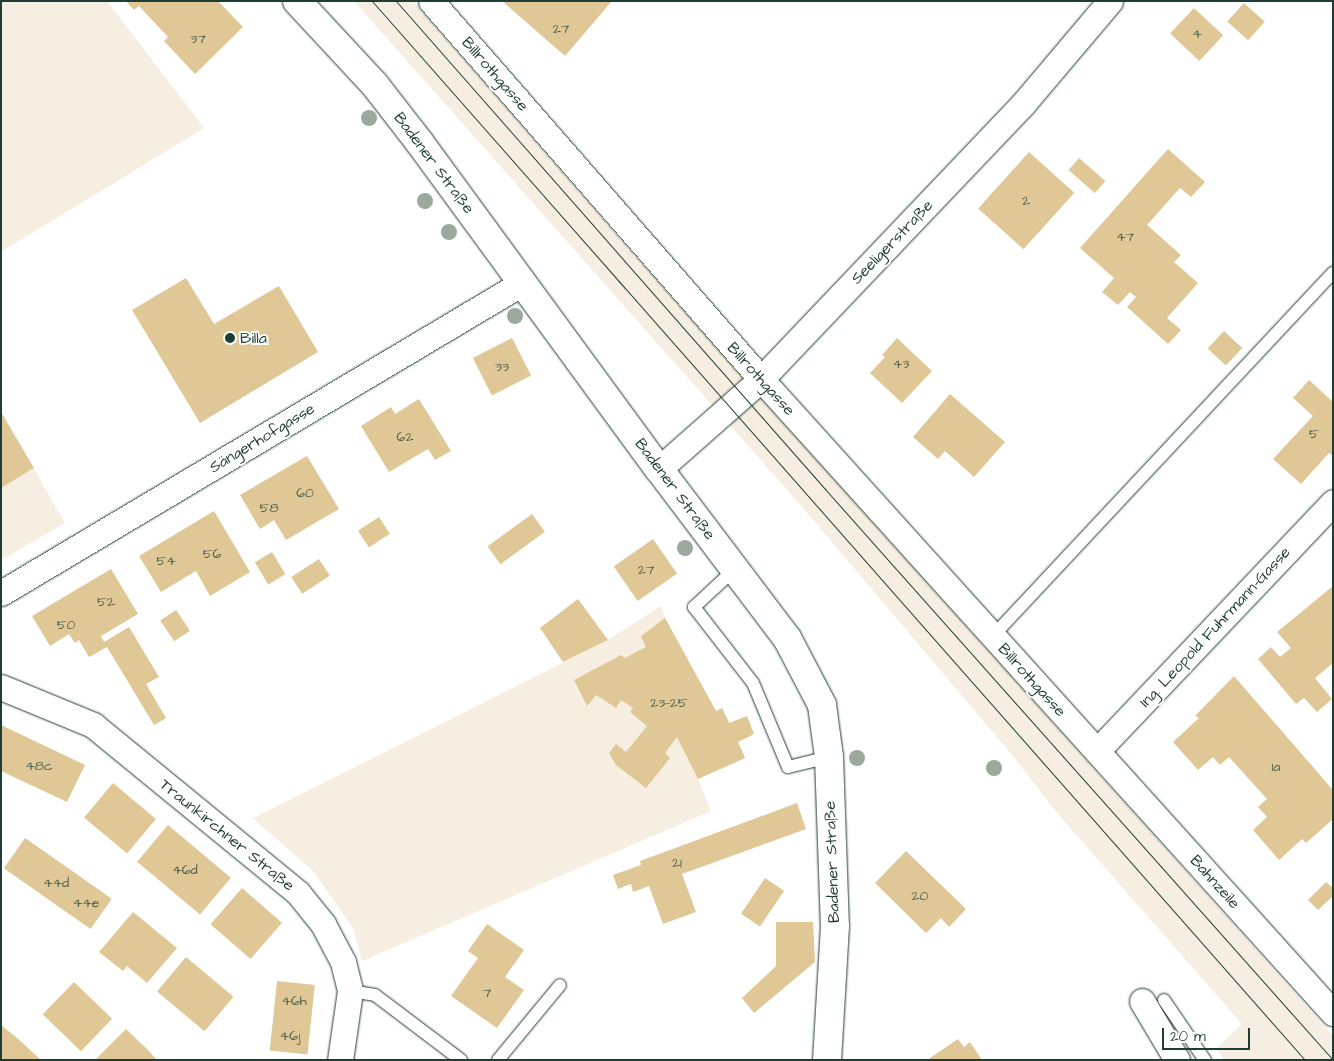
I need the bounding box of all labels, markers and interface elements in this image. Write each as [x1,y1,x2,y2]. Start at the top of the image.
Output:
house number: 27 [553,21,569,37]
house number: 4 [1192,26,1202,42]
house number: 37 [190,31,206,47]
street label: Billrothgasse [458,33,532,115]
street label: Badener Straße [390,108,478,218]
house number: 2 [1022,193,1030,209]
street label: Seeligerstraße [847,196,937,288]
house number: 47 [1116,229,1134,245]
place label: Billa [240,328,267,348]
marker: Billa [224,332,236,344]
street label: Billrothgasse [723,338,799,420]
house number: 43 [893,356,909,372]
house number: 33 [495,359,509,375]
street label: Sängerhofgasse [206,399,318,477]
house number: 5 [1309,426,1319,442]
house number: 62 [397,429,413,445]
street label: Badener Straße [631,434,719,544]
house number: 60 [296,485,314,501]
house number: 58 [260,500,278,516]
street label: Ing. Leopold Fuhrmann-Gasse [1136,543,1294,711]
house number: 56 [203,546,221,562]
house number: 54 [156,553,176,569]
house number: 27 [638,562,654,578]
house number: 52 [97,594,115,610]
house number: 50 [57,617,75,633]
street label: Billrothgasse [994,639,1070,721]
house number: 23-25 [650,695,688,711]
house number: 48c [25,758,53,774]
house number: 1a [1272,759,1280,775]
street label: Traunkirchner Straße [156,775,298,895]
street label: Badener Straße [820,801,844,923]
street label: Bahnzeile [1186,851,1244,913]
house number: 21 [672,855,682,871]
house number: 46d [172,862,198,878]
house number: 44d [43,875,69,891]
house number: 20 [912,888,928,904]
house number: 44e [73,895,99,911]
house number: 7 [483,985,491,1001]
house number: 46h [281,993,307,1009]
scale bar [1164,1018,1252,1050]
text: 20 m [1170,1026,1206,1047]
house number: 46j [280,1028,300,1044]

